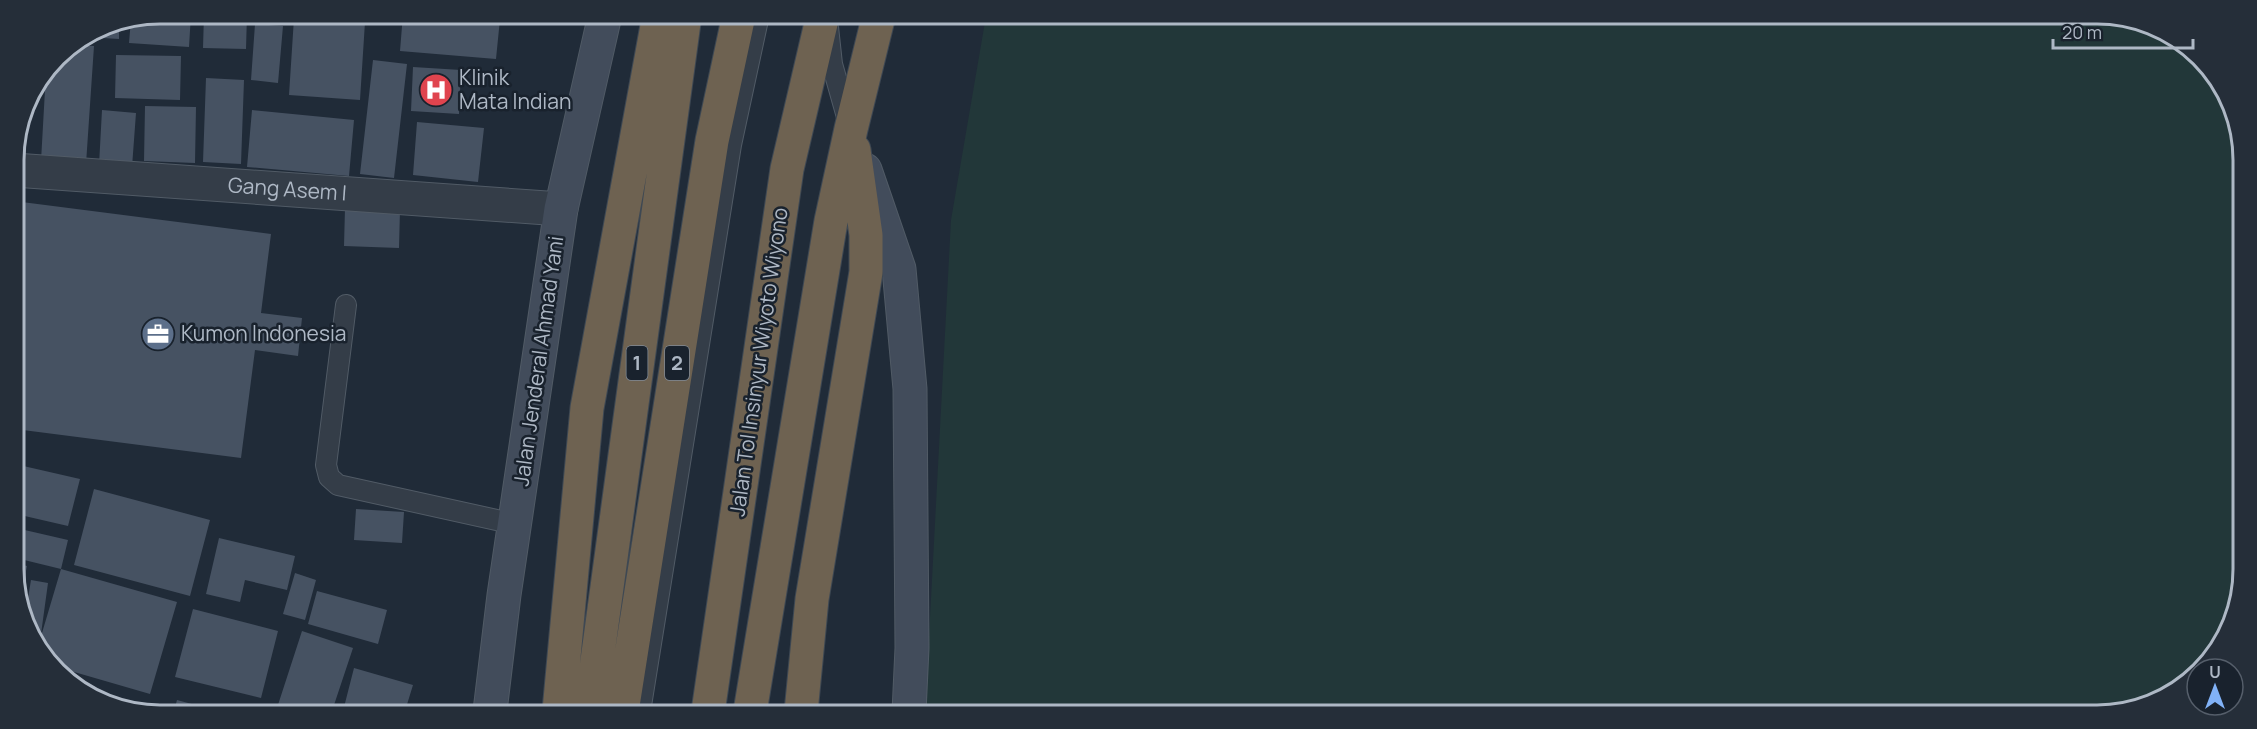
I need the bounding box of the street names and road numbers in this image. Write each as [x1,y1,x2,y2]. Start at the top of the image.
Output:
street label: Gang Asem I [227,170,348,207]
street label: Jalan Tol Insinyur Wiyoto Wiyono [722,206,794,518]
street label: Jalan Jenderal Ahmad Yani [507,234,569,488]
road number: 1 [626,346,648,380]
road number: 2 [665,346,689,380]

